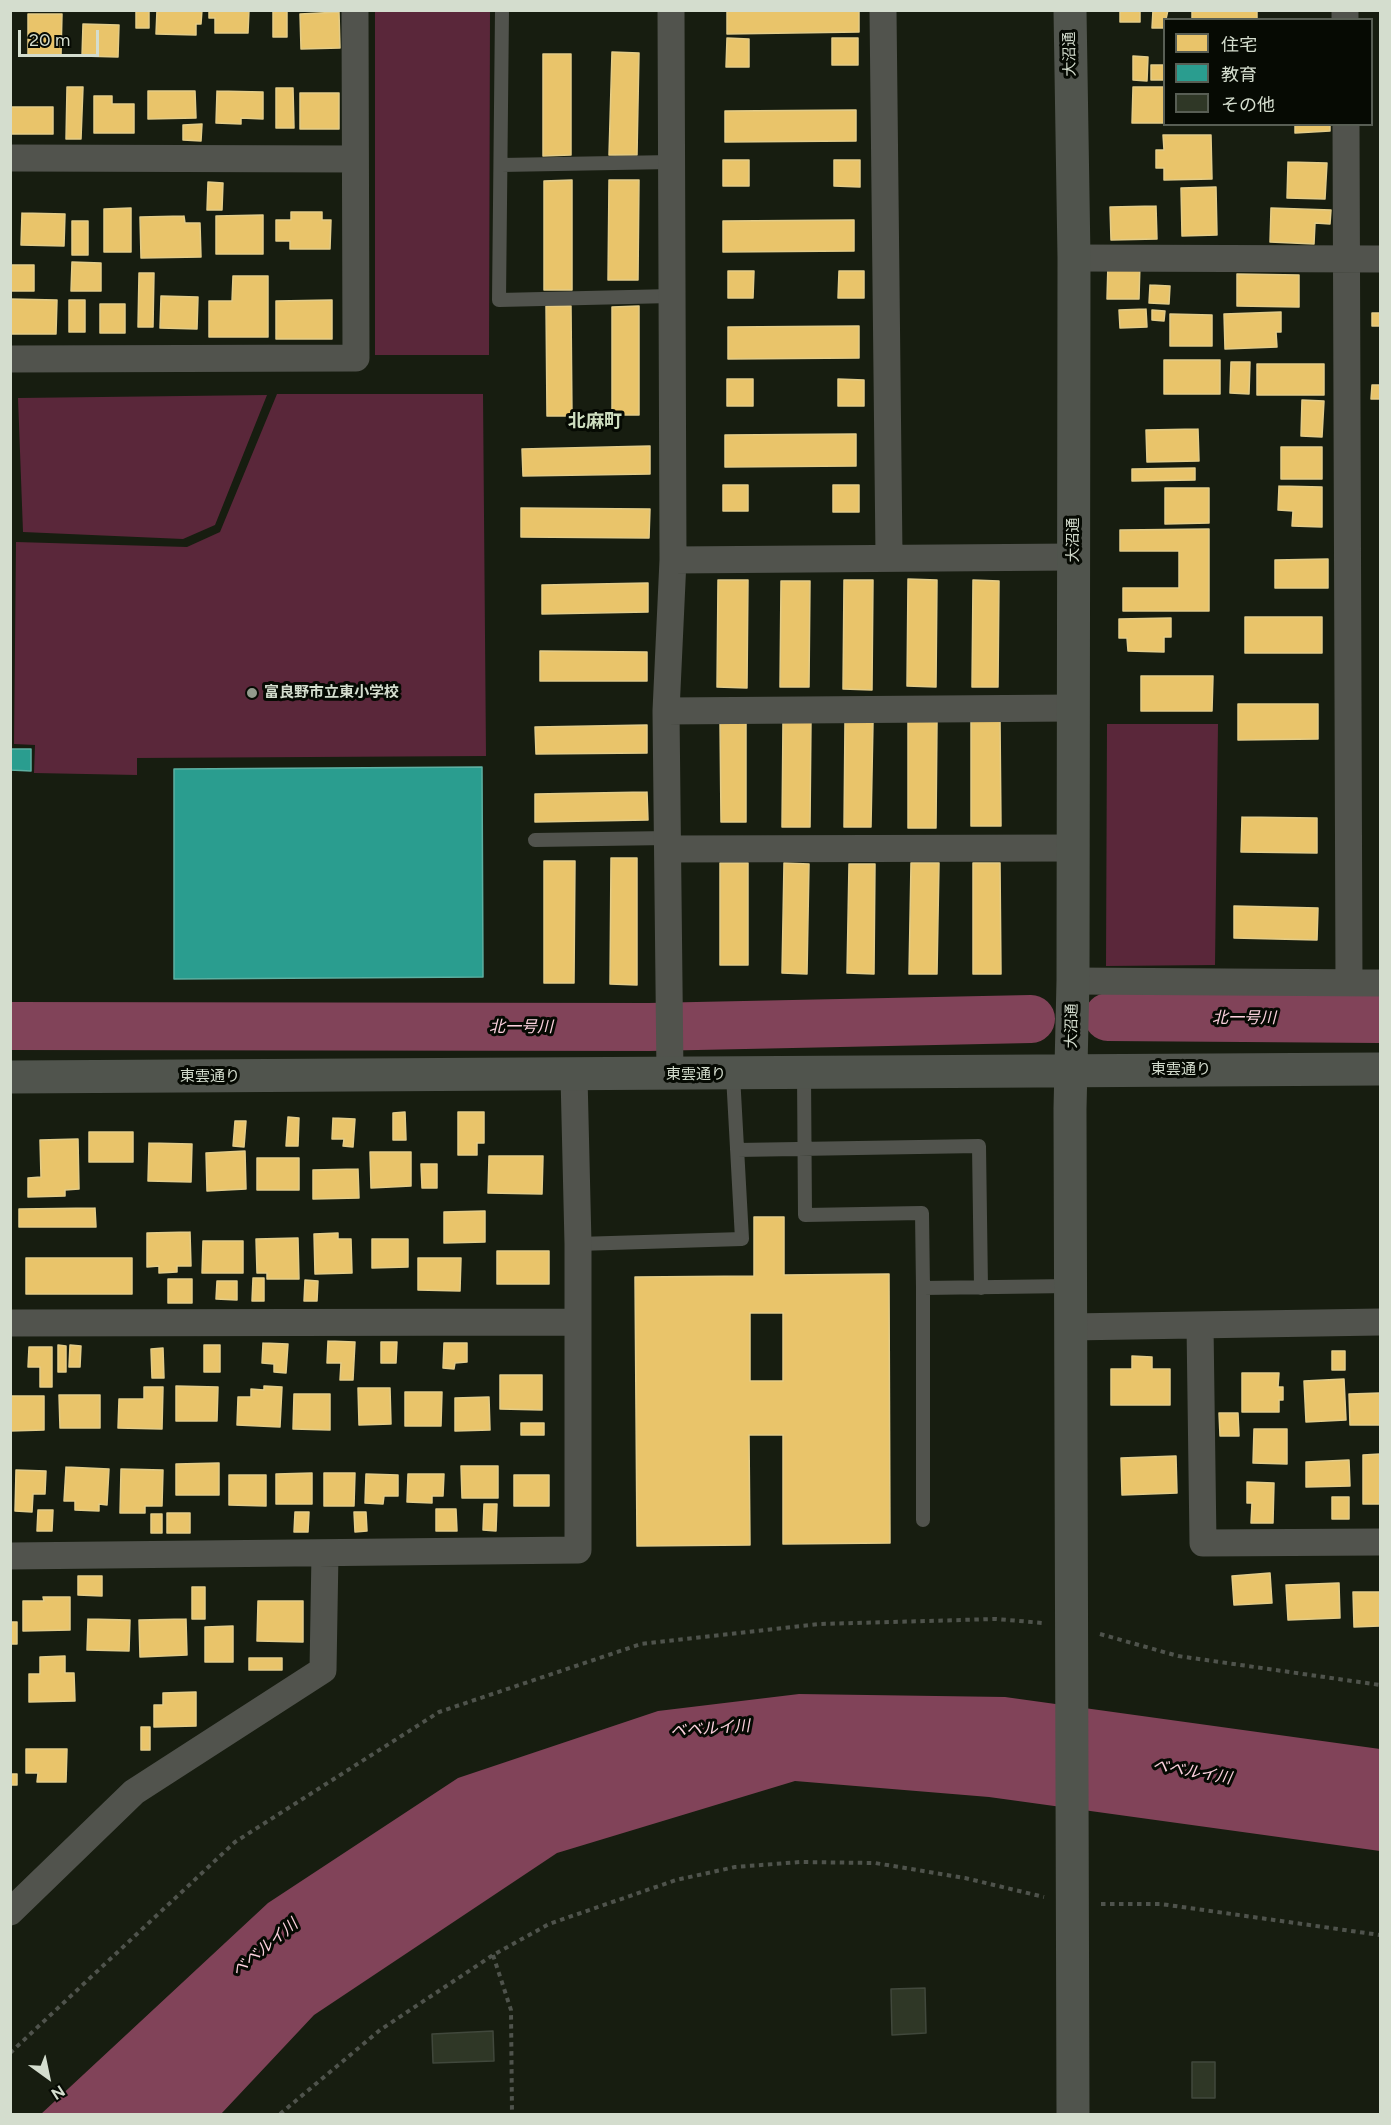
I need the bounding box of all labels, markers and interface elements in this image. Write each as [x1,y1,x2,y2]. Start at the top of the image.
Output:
scale bar [21,18,102,56]
legend [1163,18,1373,126]
text: 20 m [29,29,70,51]
street label: 大沼通 [1061,31,1079,77]
text: 住宅 [1221,34,1257,56]
text: 教育 [1221,64,1257,86]
text: その他 [1221,94,1275,116]
district label: 北麻町 [568,411,622,433]
street label: 大沼通 [1065,518,1083,562]
place label: 富良野市立東小学校 [264,684,399,702]
marker: 富良野市立東小学校 [245,686,259,700]
street label: 大沼通 [1063,1003,1081,1049]
water label: 北一号川 [1212,1008,1276,1028]
water label: 北一号川 [489,1017,553,1037]
street label: 東雲通り [1151,1061,1211,1079]
street label: 東雲通り [666,1066,726,1084]
street label: 東雲通り [180,1068,240,1086]
water label: ベベルイ川 [669,1717,751,1741]
water label: ベベルイ川 [1151,1756,1233,1788]
water label: ベベルイ川 [228,1915,302,1981]
north arrow [18,2047,78,2107]
text: N [48,2081,68,2104]

